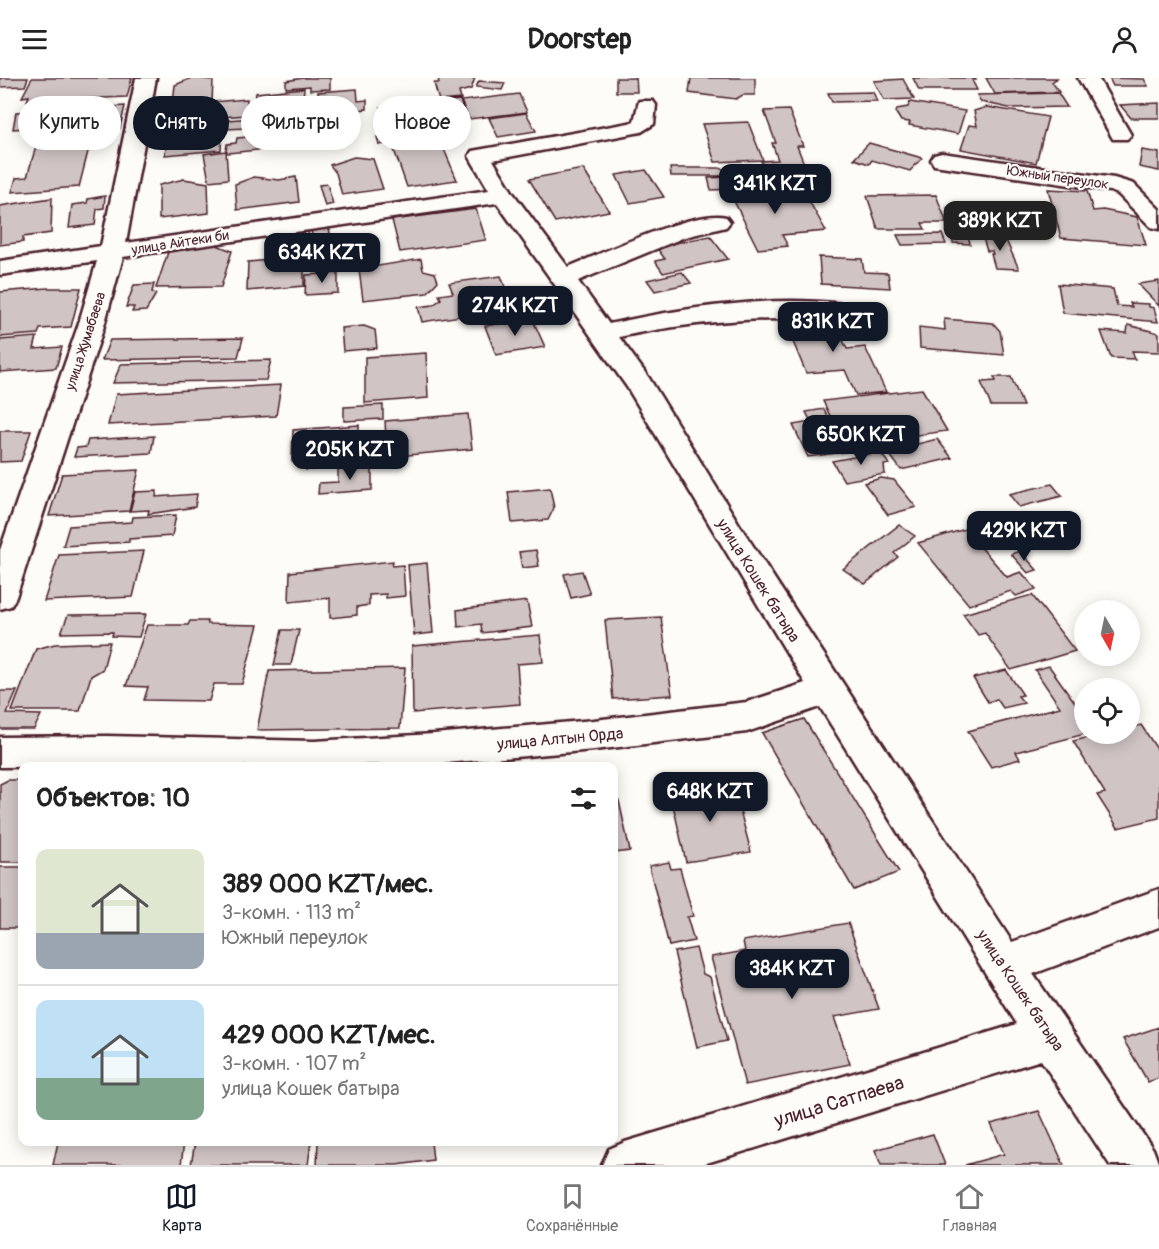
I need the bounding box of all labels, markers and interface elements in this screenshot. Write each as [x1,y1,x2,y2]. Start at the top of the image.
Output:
icon: menu [18,23,51,56]
text: Doorstep [527,23,632,56]
icon: person [1108,23,1141,56]
chip: Купить [18,96,121,150]
chip: Снять [133,96,229,150]
chip: Фильтры [241,96,361,150]
chip: Новое [373,96,471,150]
street label: Южный переулок [1006,162,1110,193]
pin: 341K KZT [713,164,837,215]
text: 341K KZT [733,171,817,196]
pin: 389K KZT [938,201,1062,252]
text: 389K KZT [958,208,1042,233]
street label: улица Айтеки би [129,226,230,259]
pin: 634K KZT [260,233,384,284]
text: 634K KZT [278,240,366,265]
pin: 274K KZT [453,286,577,337]
street label: улица Жумабаева [61,290,109,393]
text: 274K KZT [472,293,558,318]
pin: 831K KZT [771,302,895,353]
text: 831K KZT [792,309,874,334]
pin: 650K KZT [799,415,923,466]
text: 650K KZT [816,422,906,447]
pin: 205K KZT [288,430,412,481]
text: 205K KZT [306,437,394,462]
pin: 429K KZT [962,511,1086,562]
street label: улица Кошек батыра [712,514,804,646]
text: 429K KZT [981,518,1067,543]
north arrow [1074,600,1140,666]
map controls [1074,600,1140,744]
button: locate [1074,678,1140,744]
street label: улица Алтын Орда [495,724,624,755]
pin: 648K KZT [648,772,772,823]
text: 648K KZT [667,779,753,804]
text: Объектов: 10 [36,782,190,814]
icon: filters [567,782,600,815]
text: 389 000 KZT/мес. [222,868,434,900]
icon: home [84,873,156,945]
text: 3-комн. · 113 m² [222,900,361,925]
text: Южный переулок [222,925,368,950]
street label: улица Кошек батыра [972,925,1068,1055]
pin: 384K KZT [730,949,854,1000]
text: 384K KZT [749,956,835,981]
text: 429 000 KZT/мес. [222,1019,436,1051]
icon: home [84,1024,156,1096]
text: 3-комн. · 107 m² [222,1051,366,1076]
street label: улица Сатпаева [770,1070,907,1133]
text: улица Кошек батыра [222,1076,399,1101]
tab: Карта [162,1180,202,1236]
tab: Сохранённые [526,1180,618,1236]
tab: Главная [943,1180,997,1236]

